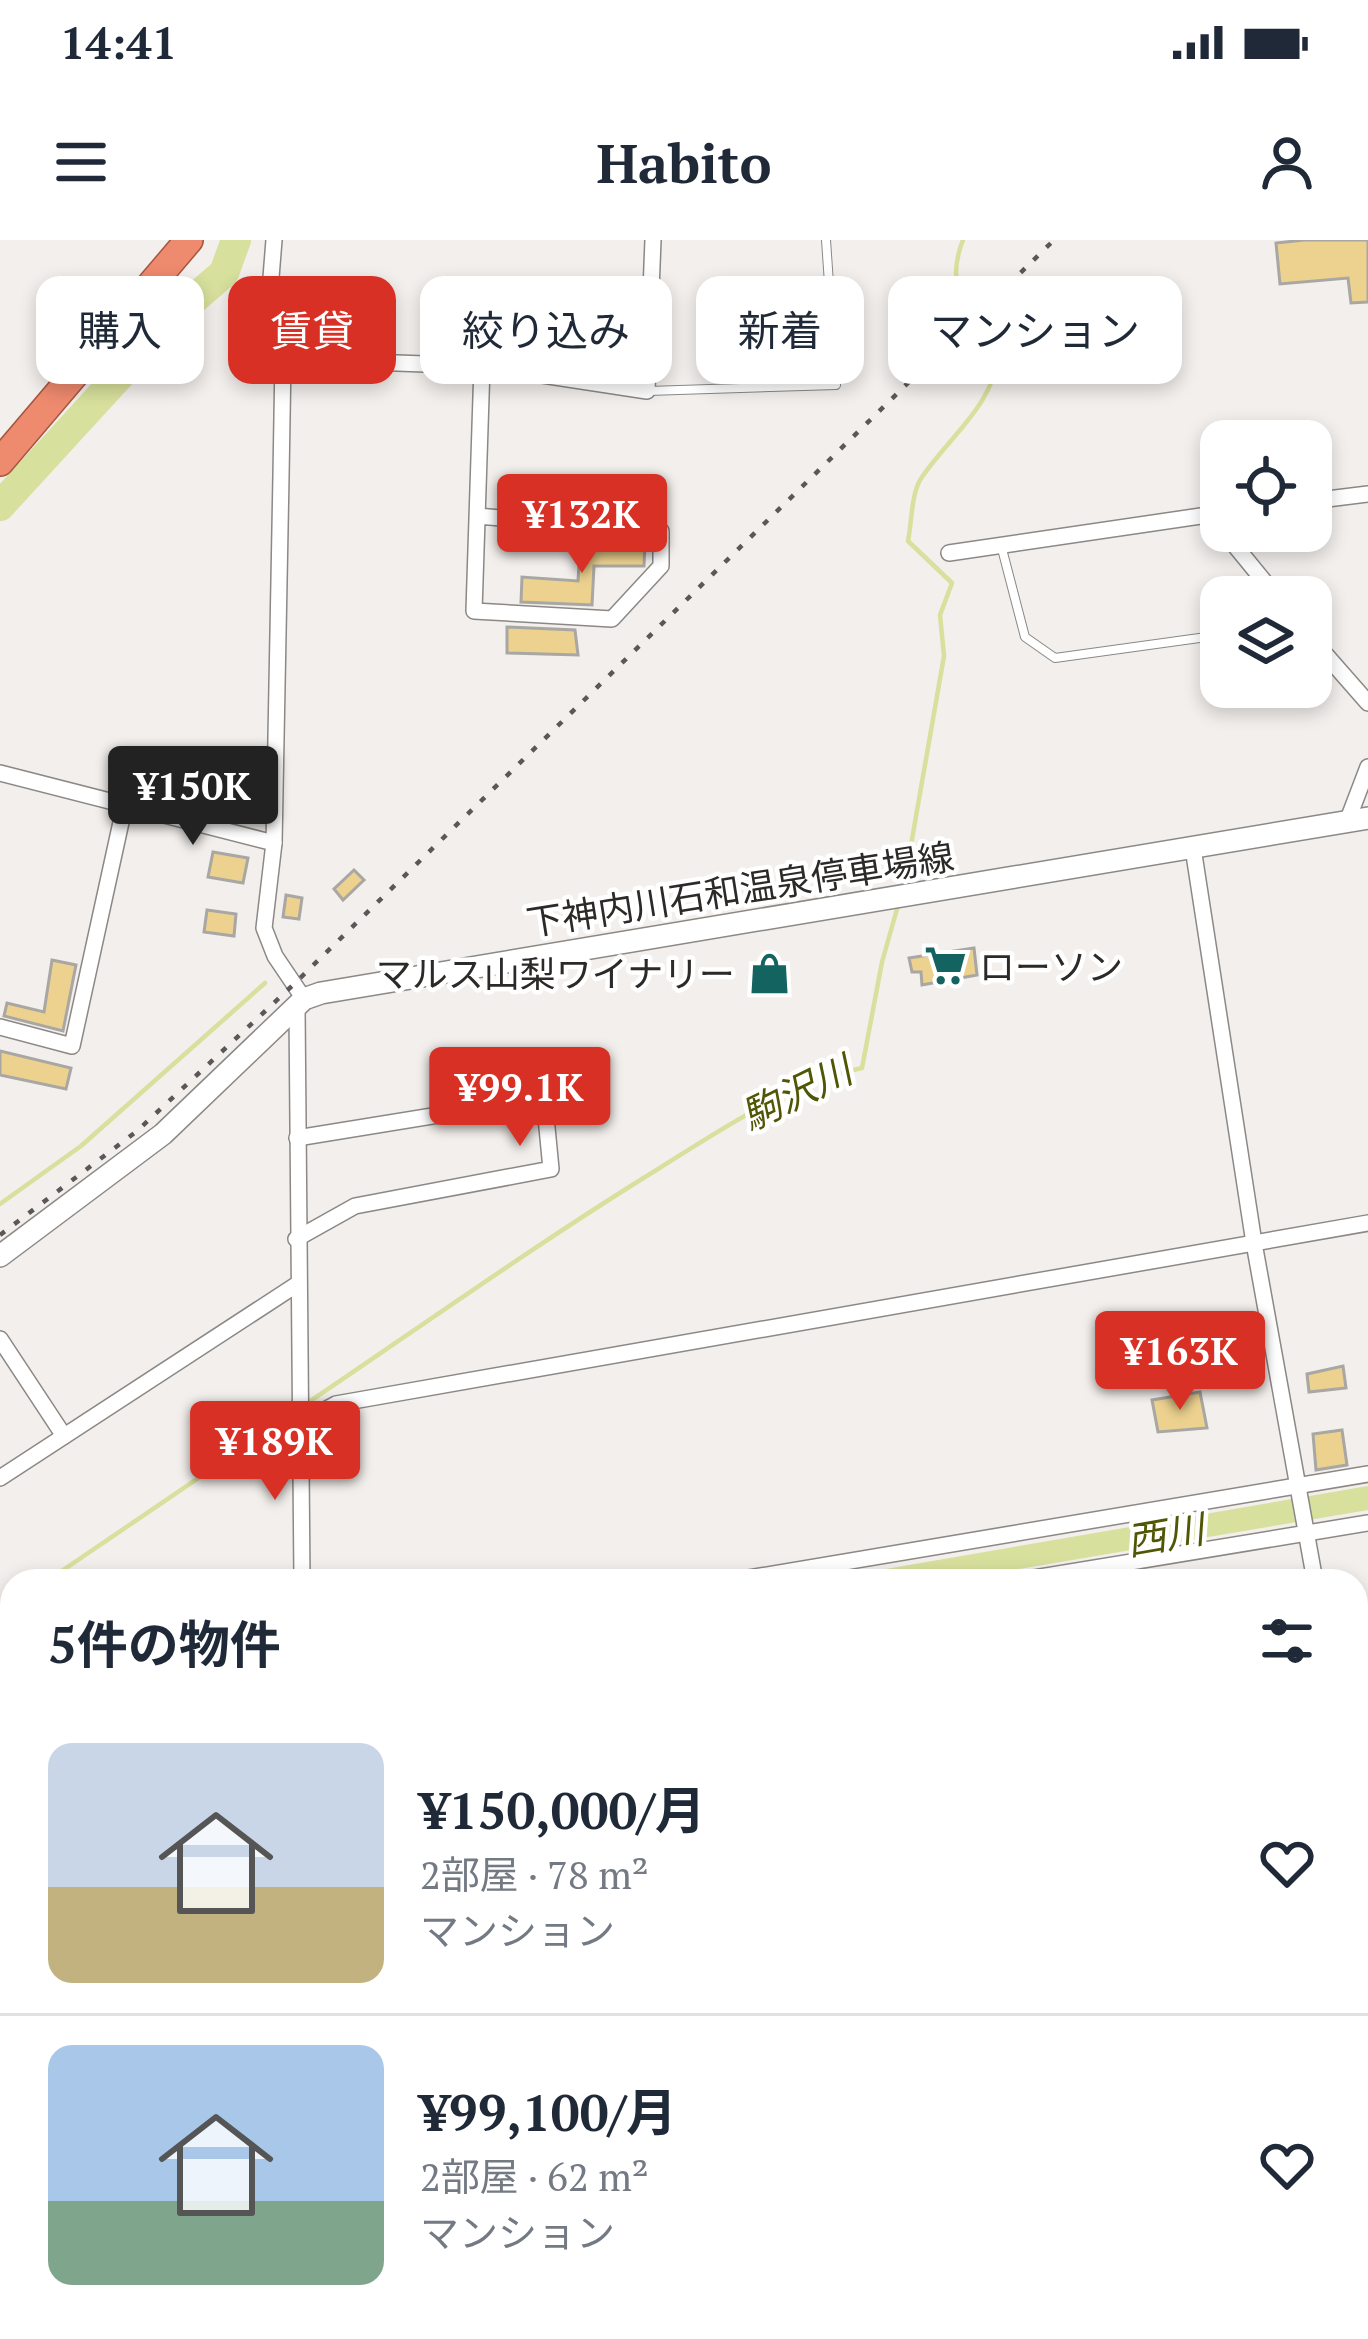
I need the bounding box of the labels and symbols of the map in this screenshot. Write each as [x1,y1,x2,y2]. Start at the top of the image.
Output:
pin: ¥132K [498,474,666,576]
pin: ¥150K [109,746,277,848]
street label: 下神内川石和温泉停車場線 [523,832,957,946]
supermarket icon: ローソン [922,943,968,989]
place label: ローソン [979,943,1123,990]
place label: マルス山梨ワイナリー [376,950,735,997]
shop icon: マルス山梨ワイナリー [746,950,792,996]
water label: 駒沢川 [732,1041,864,1141]
pin: ¥99.1K [422,1047,618,1149]
pin: ¥163K [1096,1311,1264,1413]
pin: ¥189K [191,1401,359,1503]
water label: 西川 [1122,1501,1212,1566]

